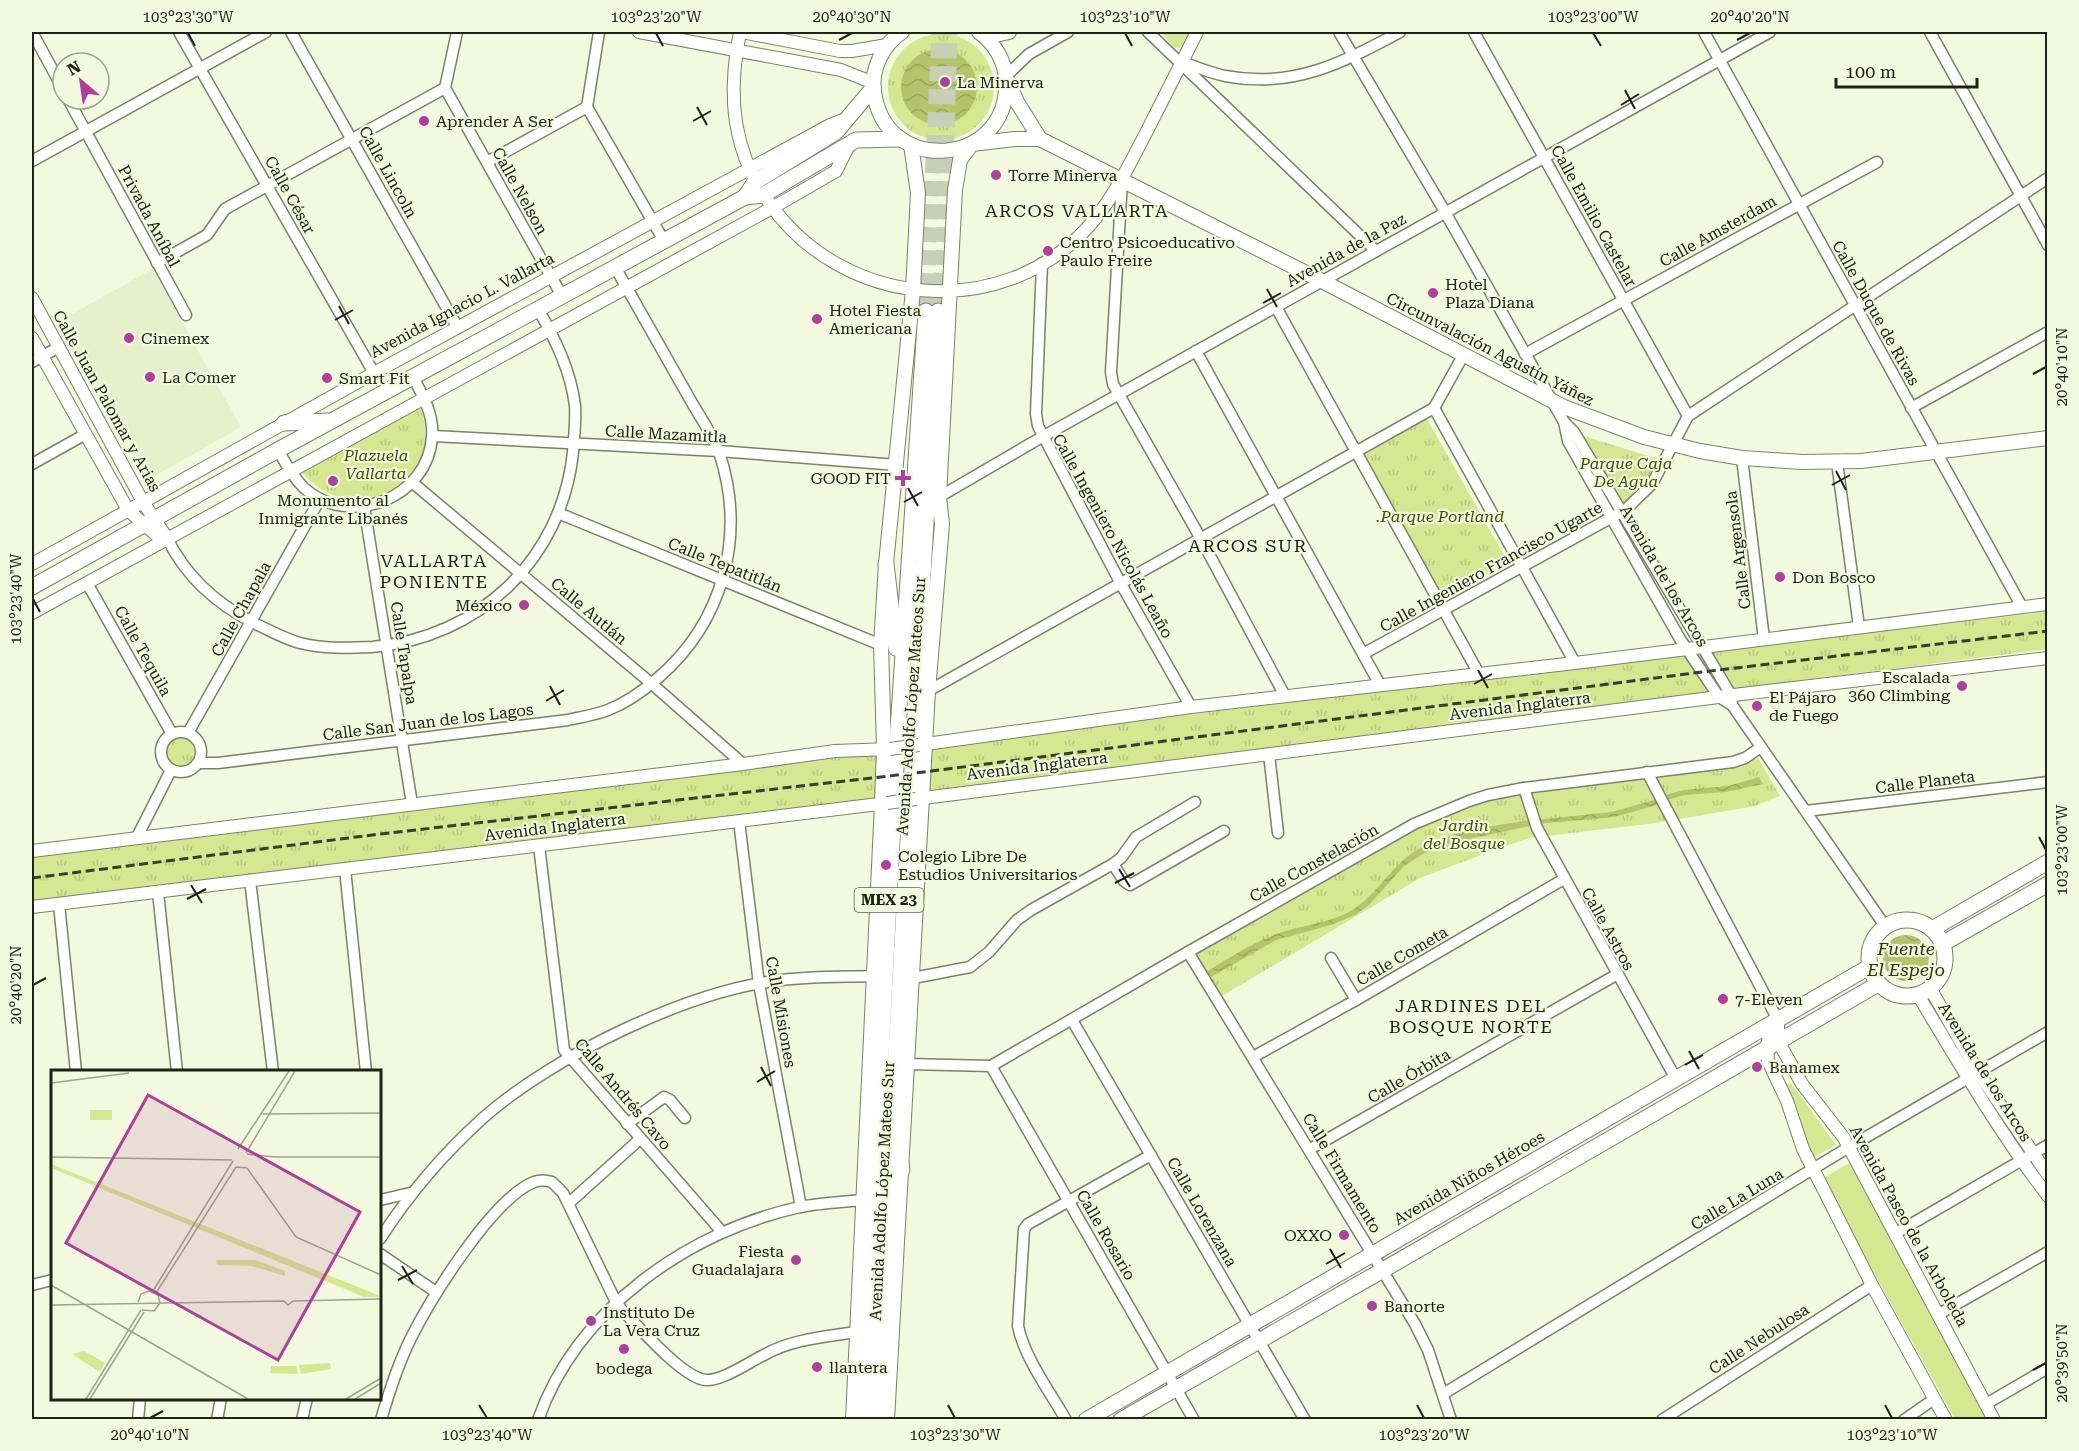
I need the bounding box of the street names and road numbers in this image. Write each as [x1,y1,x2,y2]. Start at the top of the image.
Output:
street label: Calle Lincoln [355,123,421,221]
street label: Calle Emilio Castelar [1547,142,1641,291]
street label: Calle Nelson [488,144,552,238]
street label: Calle César [261,153,319,238]
street label: Privada Aníbal [114,162,184,270]
street label: Calle Amsterdam [1656,191,1780,271]
street label: Avenida de la Paz [1283,209,1409,291]
street label: Calle Duque de Rivas [1828,237,1924,389]
street label: Avenida Ignacio L. Vallarta [367,248,558,362]
street label: Circunvalación Agustín Yáñez [1383,288,1597,410]
street label: Calle Juan Palomar y Arias [49,307,165,495]
street label: Calle Mazamitla [605,421,728,447]
street label: Calle Ingeniero Nicolás Leaño [1049,431,1177,642]
street label: Calle Argensola [1721,489,1755,610]
street label: Calle Ingeniero Francisco Ugarte [1376,498,1606,636]
street label: Avenida de los Arcos [1616,502,1713,651]
street label: Calle Tepatitlán [665,534,785,596]
street label: Calle Chapala [207,558,275,660]
street label: Calle Autlán [547,574,631,648]
street label: Avenida Adolfo López Mateos Sur [892,575,930,836]
street label: Calle Tapalpa [386,600,422,706]
street label: Calle Tequila [110,603,176,700]
street label: Avenida Inglaterra [1448,688,1592,724]
street label: Calle San Juan de los Lagos [322,700,535,744]
street label: Avenida Inglaterra [965,748,1109,784]
street label: Calle Planeta [1874,766,1976,798]
street label: Avenida Inglaterra [483,809,627,845]
street label: Calle Constelación [1246,820,1382,906]
street label: Calle Astros [1577,884,1639,974]
road number: MEX 23 [854,888,924,912]
street label: Calle Cometa [1353,922,1451,990]
street label: Calle Misiones [762,955,800,1069]
street label: Avenida de los Arcos [1934,999,2036,1145]
street label: Calle Andrés Cavo [571,1034,675,1154]
street label: Calle Órbita [1364,1045,1454,1107]
street label: Avenida Adolfo López Mateos Sur [866,1060,898,1321]
street label: Calle Firmamento [1299,1109,1385,1237]
street label: Avenida Paseo de la Arboleda [1846,1122,1972,1330]
street label: Avenida Niños Héroes [1390,1127,1548,1229]
street label: Calle Lorenzana [1163,1154,1241,1270]
street label: Calle La Luna [1687,1164,1787,1234]
street label: Calle Rosario [1072,1186,1140,1284]
street label: Calle Nebulosa [1705,1299,1813,1378]

